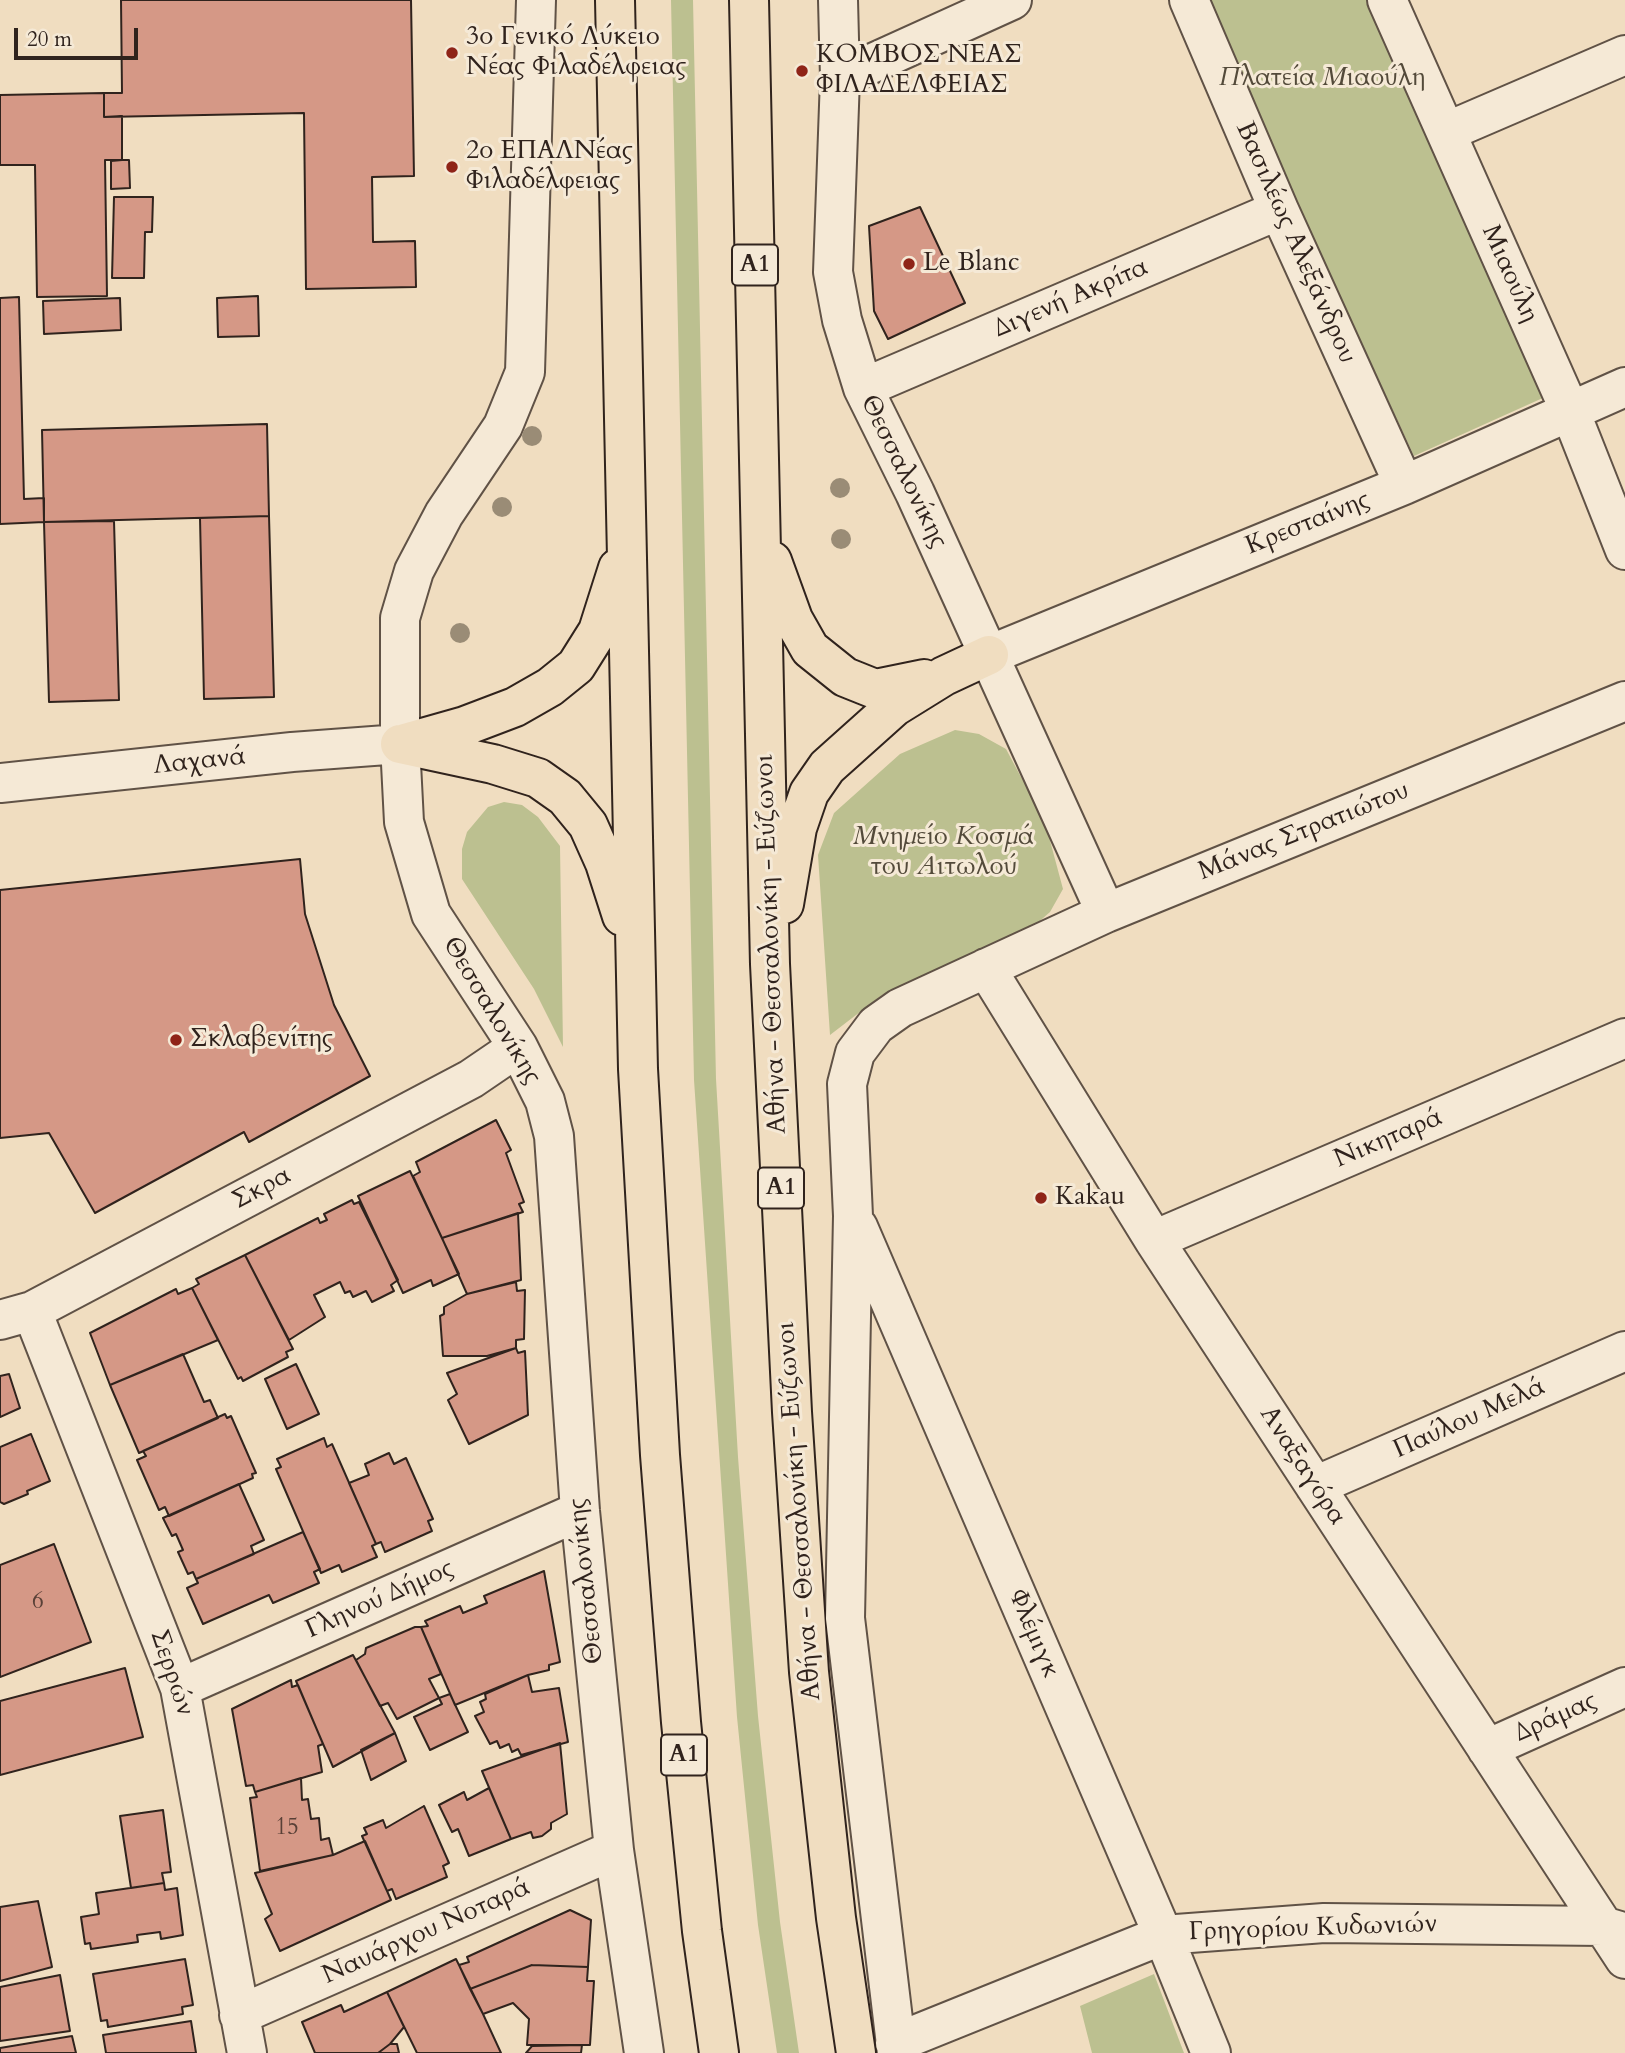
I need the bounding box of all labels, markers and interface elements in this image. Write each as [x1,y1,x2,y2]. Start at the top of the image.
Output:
scale bar [18,14,142,58]
place label: 3ο Γενικό Λύκειο Νέας Φιλαδέλφειας [466,22,686,84]
text: 20 m [27,25,72,54]
place label: ΚΟΜΒΟΣ ΝΕΑΣ ΦΙΛΑΔΕΛΦΕΙΑΣ [816,40,1022,102]
marker: 3ο Γενικό Λύκειο Νέας Φιλαδέλφειας [444,45,460,61]
marker: ΚΟΜΒΟΣ ΝΕΑΣ ΦΙΛΑΔΕΛΦΕΙΑΣ [794,63,810,79]
park label: Πλατεία Μιαούλη [1219,63,1425,95]
street label: Βασιλέως Αλεξάνδρου [1228,118,1362,368]
place label: 2ο ΕΠΑΛΝέας Φιλαδέλφειας [466,136,633,198]
marker: 2ο ΕΠΑΛΝέας Φιλαδέλφειας [444,159,460,175]
street label: Μιαούλη [1474,220,1544,328]
road number: Α1 [732,244,778,286]
place label: Le Blanc [923,248,1020,280]
street label: Διγενή Ακρίτα [989,253,1153,345]
marker: Le Blanc [901,256,917,272]
street label: Θεσσαλονίκης [852,390,954,554]
street label: Κρεσταίνης [1241,485,1375,563]
street label: Λαχανά [152,742,248,782]
street label: Αθήνα - Θεσσαλονίκη - Εύζωνοι [750,753,794,1135]
street label: Μάνας Στρατιώτου [1194,776,1414,888]
park label: Μνημείο Κοσμά του Αιτωλού [853,822,1035,884]
street label: Θεσσαλονίκης [435,932,547,1090]
place label: Σκλαβενίτης [190,1024,333,1056]
marker: Σκλαβενίτης [168,1032,184,1048]
street label: Νικηταρά [1330,1102,1448,1176]
street label: Σκρα [228,1161,296,1217]
road number: Α1 [758,1168,804,1208]
place label: Kakau [1055,1182,1125,1214]
marker: Kakau [1033,1190,1049,1206]
street label: Αθήνα - Θεσσαλονίκη - Εύζωνοι [771,1320,829,1702]
street label: Παύλου Μελά [1389,1371,1551,1467]
street label: Αναξαγόρα [1252,1401,1352,1531]
street label: Θεσσαλονίκης [563,1497,611,1665]
street label: Γληνού Δήμος [301,1554,459,1646]
street label: Φλέμιγκ [1000,1585,1066,1683]
house number: 6 [32,1589,44,1617]
street label: Σερρών [142,1626,200,1720]
street label: Δράμας [1510,1686,1602,1750]
road number: Α1 [661,1735,707,1776]
house number: 15 [275,1815,299,1843]
street label: Ναυάρχου Νοταρά [318,1872,536,1992]
street label: Γρηγορίου Κυδωνιών [1188,1909,1438,1949]

